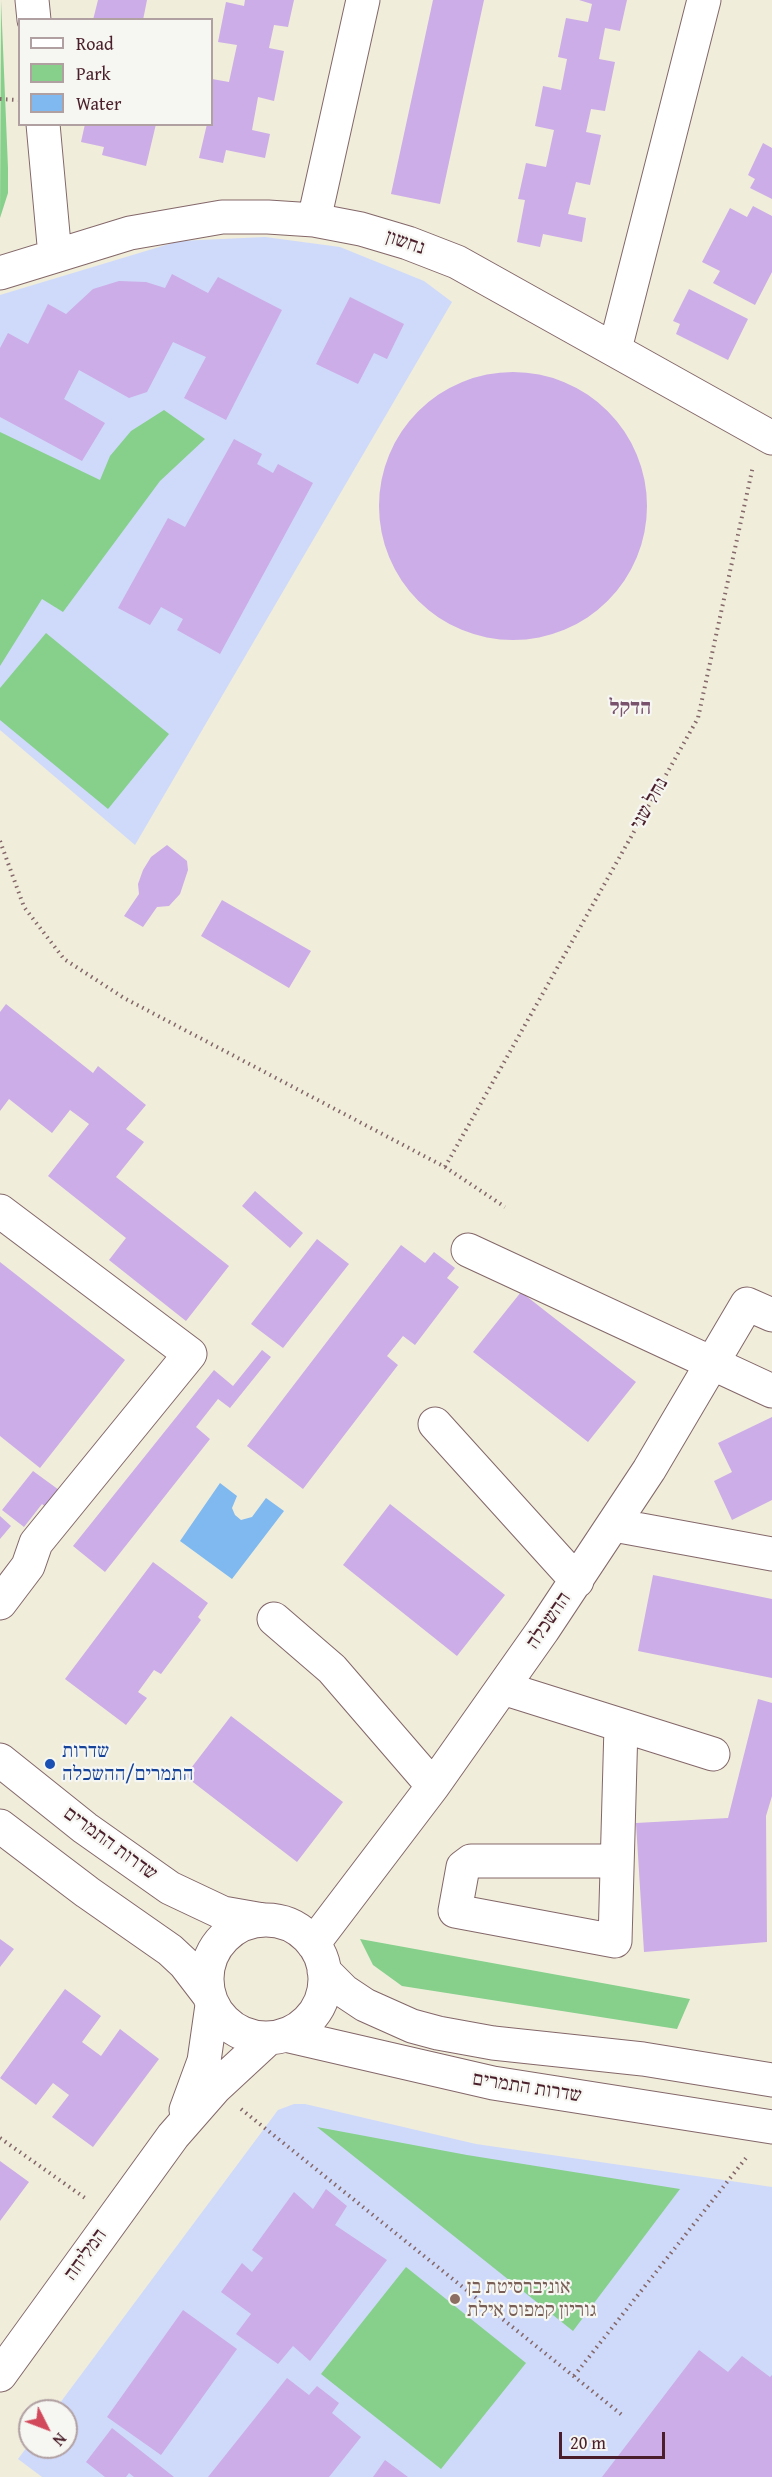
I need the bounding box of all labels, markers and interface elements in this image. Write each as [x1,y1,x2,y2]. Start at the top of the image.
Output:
legend [18,18,213,126]
text: Road [76,30,114,57]
text: Park [76,60,111,87]
text: Water [76,90,121,117]
street label: נחשון [382,225,428,261]
district label: הדקל [609,696,651,722]
street label: נחל שני [626,774,674,834]
street label: ההשכלה [521,1588,577,1654]
place label: שדרות התמרים/ההשכלה [62,1740,193,1787]
marker: שדרות התמרים/ההשכלה [43,1757,57,1771]
street label: שדרות התמרים [58,1802,162,1886]
street label: שדרות התמרים [471,2068,583,2108]
street label: המליחה [59,2224,113,2286]
place label: אוניברסיטת בן גוריון קמפוס אילת [467,2276,597,2323]
marker: אוניברסיטת בן גוריון קמפוס אילת [448,2292,462,2306]
north arrow [18,2399,78,2459]
scale bar [562,2420,668,2458]
text: N [47,2428,72,2452]
text: 20 m [570,2429,606,2456]

